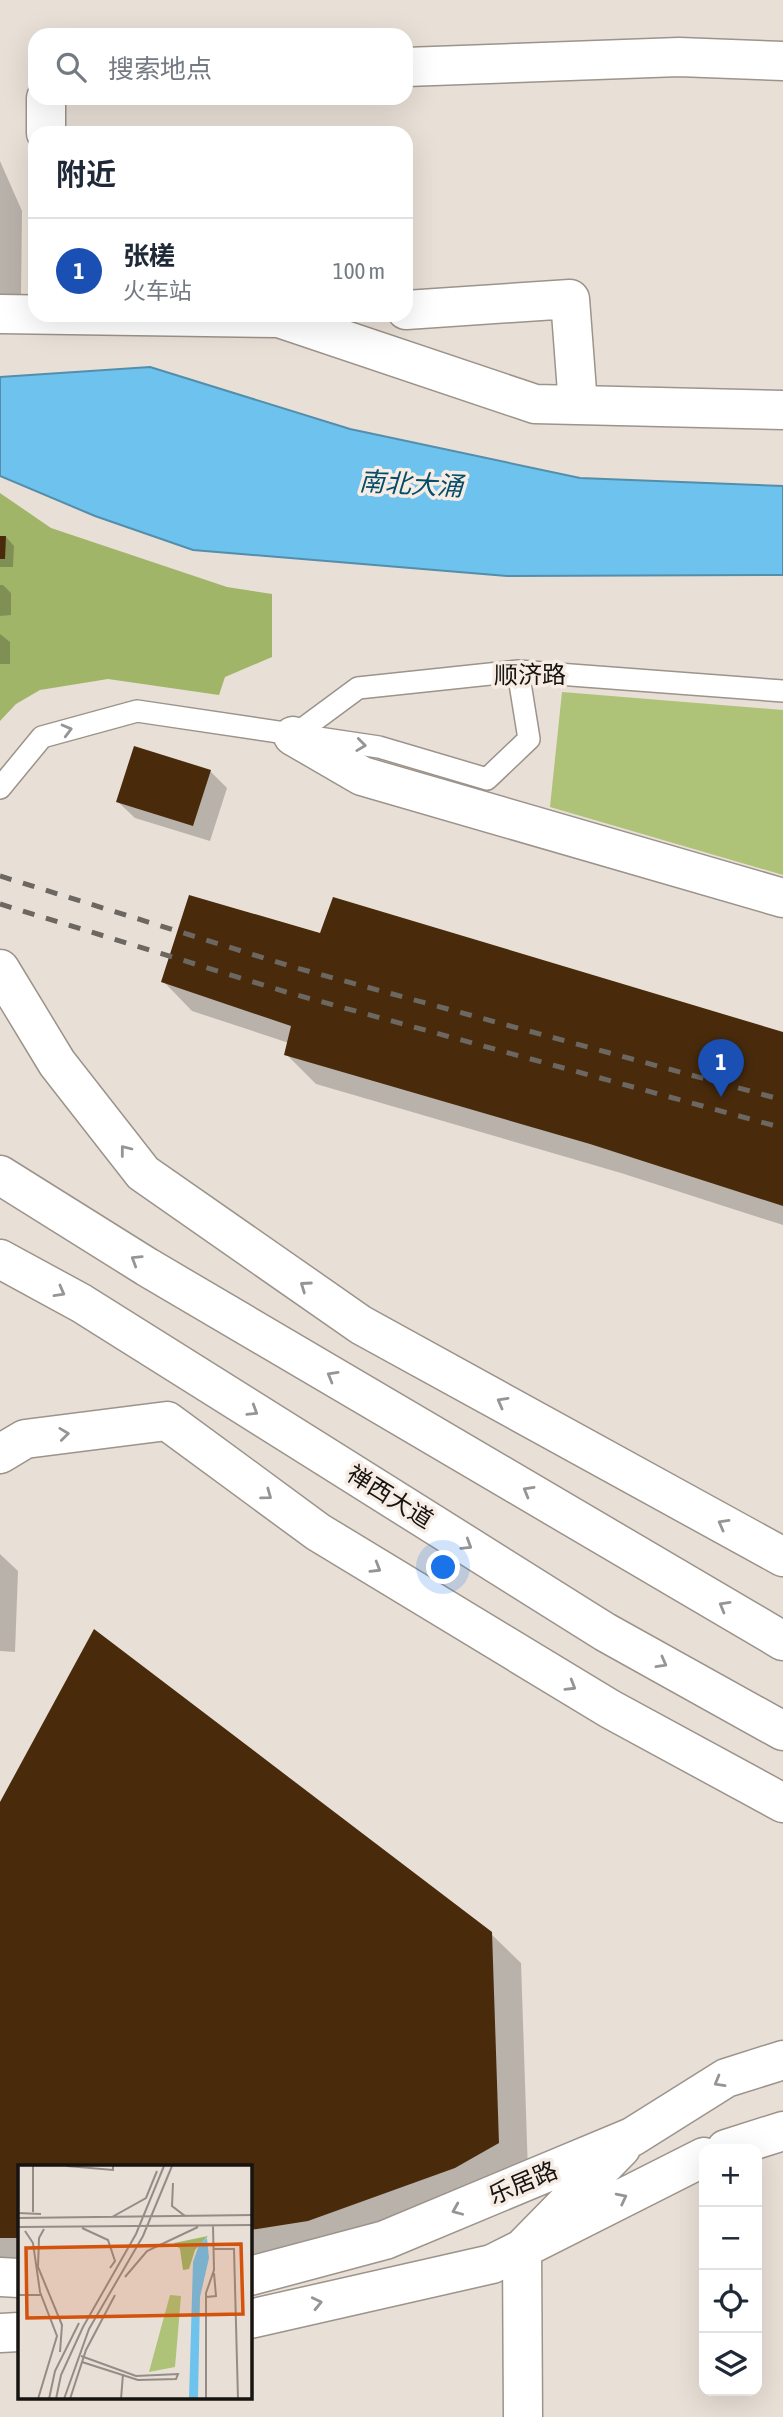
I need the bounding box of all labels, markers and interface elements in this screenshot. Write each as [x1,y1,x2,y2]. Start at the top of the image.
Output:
search box [28,28,413,105]
icon: search [52,48,90,86]
text: 搜索地点 [108,54,212,84]
text: 附近 [56,157,116,191]
text: 张槎 [123,241,175,271]
text: 1 [74,258,84,284]
text: 100 m [333,258,385,284]
text: 火车站 [123,278,192,304]
water label: 南北大涌 [358,466,467,502]
street label: 顺济路 [494,661,566,688]
one-way arrow [61,724,73,738]
one-way arrow [355,737,366,752]
pin: 1 [698,1039,744,1097]
one-way arrow [120,1145,133,1157]
one-way arrow [130,1256,143,1269]
one-way arrow [300,1282,313,1294]
one-way arrow [53,1284,65,1297]
one-way arrow [326,1371,339,1384]
one-way arrow [497,1397,510,1411]
one-way arrow [246,1403,259,1416]
one-way arrow [58,1427,70,1442]
street label: 禅西大道 [342,1460,438,1533]
one-way arrow [259,1486,272,1499]
one-way arrow [522,1486,535,1499]
one-way arrow [718,1519,730,1532]
one-way arrow [459,1537,472,1550]
your location [426,1550,460,1584]
one-way arrow [369,1559,382,1572]
one-way arrow [719,1601,731,1614]
one-way arrow [654,1655,667,1668]
one-way arrow [564,1677,577,1690]
one-way arrow [714,2074,726,2087]
map controls [699,2144,762,2396]
button: + [699,2144,762,2207]
street label: 乐居路 [484,2156,561,2209]
inset map [18,2165,252,2400]
one-way arrow [615,2193,628,2207]
one-way arrow [451,2202,463,2216]
button: − [699,2207,762,2270]
button: locate [699,2270,762,2333]
one-way arrow [311,2297,323,2312]
button: layers [699,2333,762,2396]

